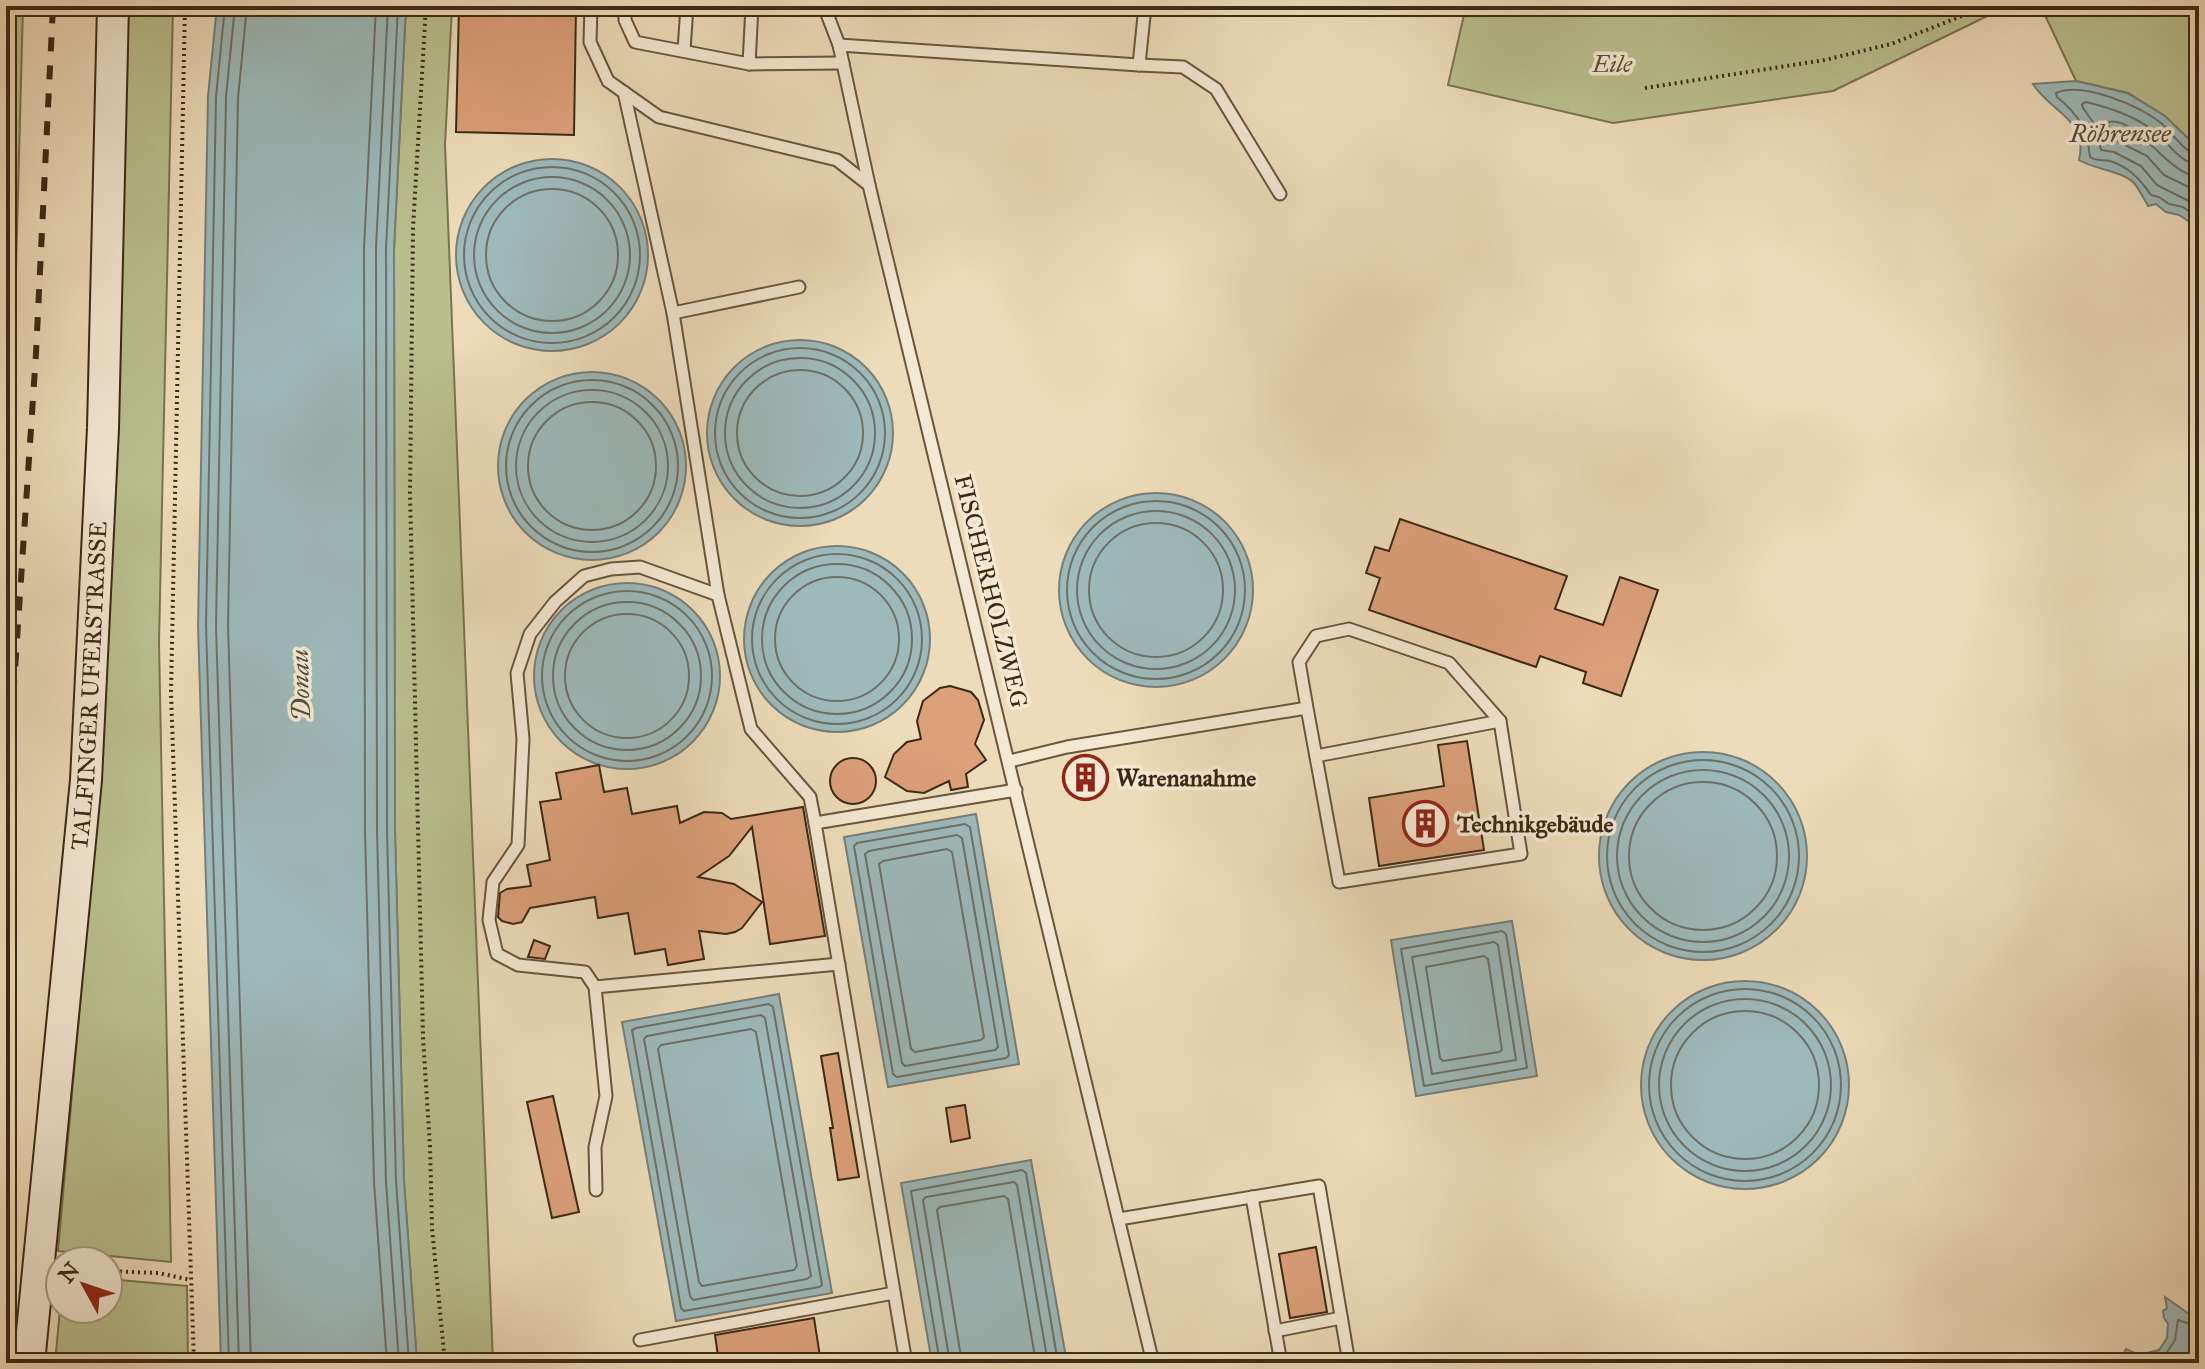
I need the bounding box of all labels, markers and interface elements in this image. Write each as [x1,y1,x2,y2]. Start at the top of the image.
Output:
park label: Eile [1591,49,1633,79]
water label: Röhrensee [2068,117,2172,149]
street label: FISCHERHOLZWEG [947,471,1035,711]
street label: TALFINGER UFERSTRASSE [64,520,113,852]
water label: Donau [283,649,317,721]
building icon: Warenanahme [1061,754,1109,802]
place label: Warenanahme [1116,763,1256,793]
building icon: Technikgebäude [1402,800,1450,848]
place label: Technikgebäude [1456,809,1613,839]
north arrow [44,1245,124,1325]
text: N [53,1256,86,1288]

